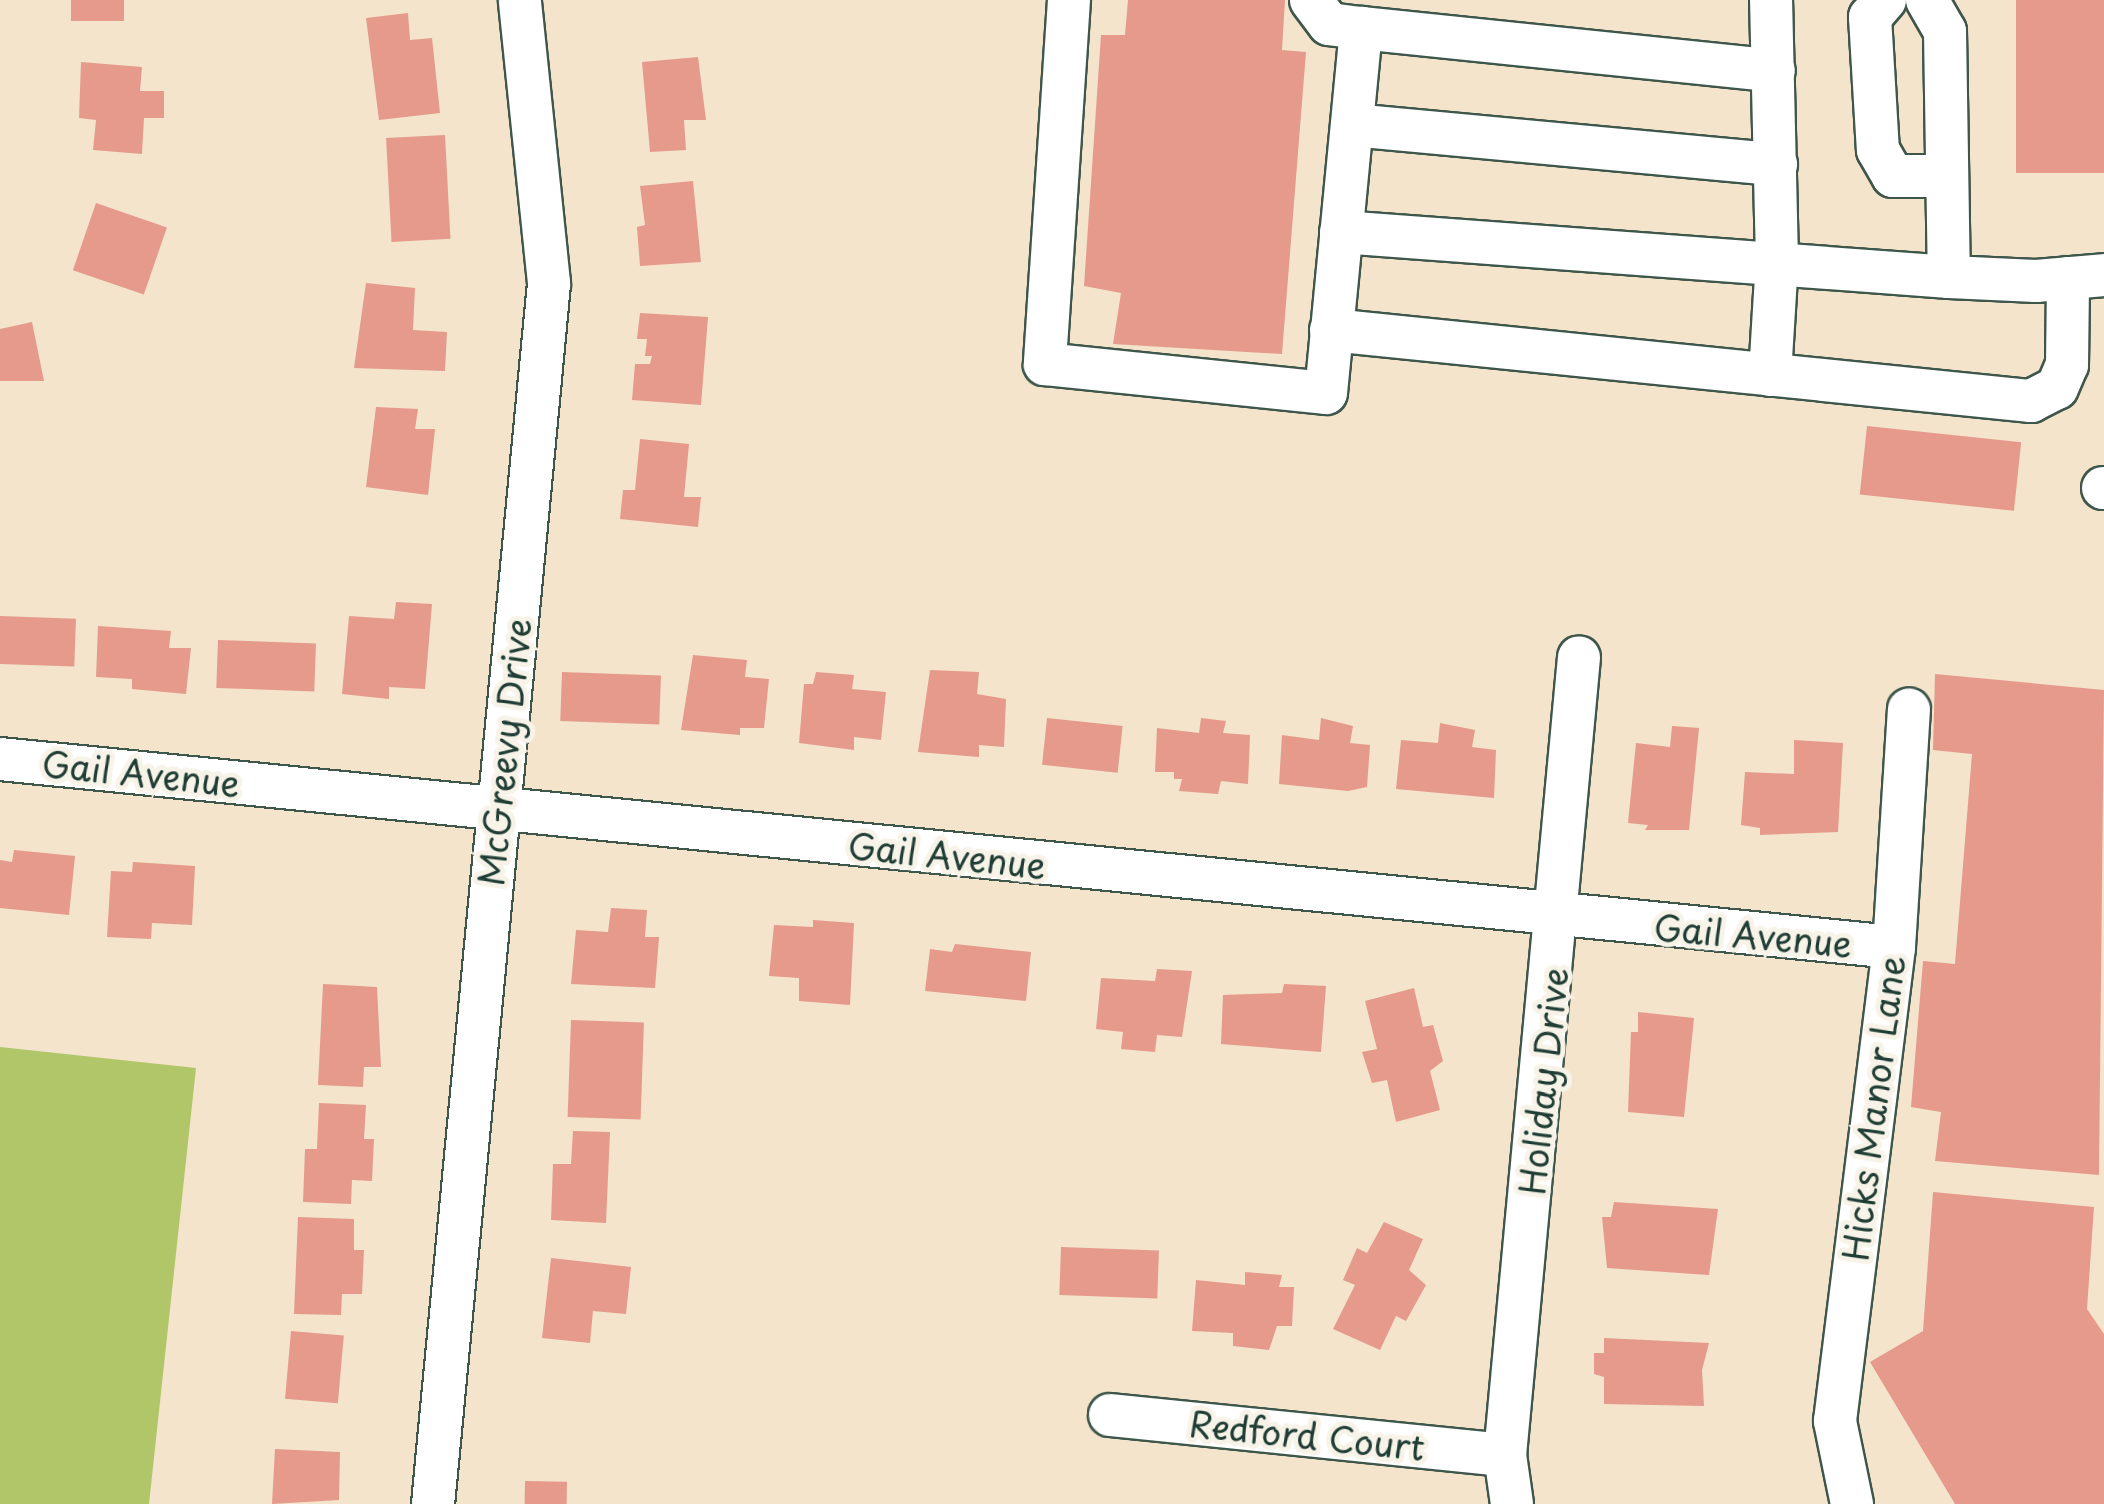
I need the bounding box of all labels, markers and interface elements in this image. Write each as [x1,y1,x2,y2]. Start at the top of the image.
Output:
street label: McGreevy Drive [469,616,539,888]
street label: Gail Avenue [39,742,243,804]
street label: Gail Avenue [845,824,1049,886]
street label: Gail Avenue [1651,905,1855,965]
street label: Hicks Manor Lane [1833,953,1913,1263]
street label: Holiday Drive [1510,965,1576,1197]
street label: Redford Court [1187,1402,1427,1468]

